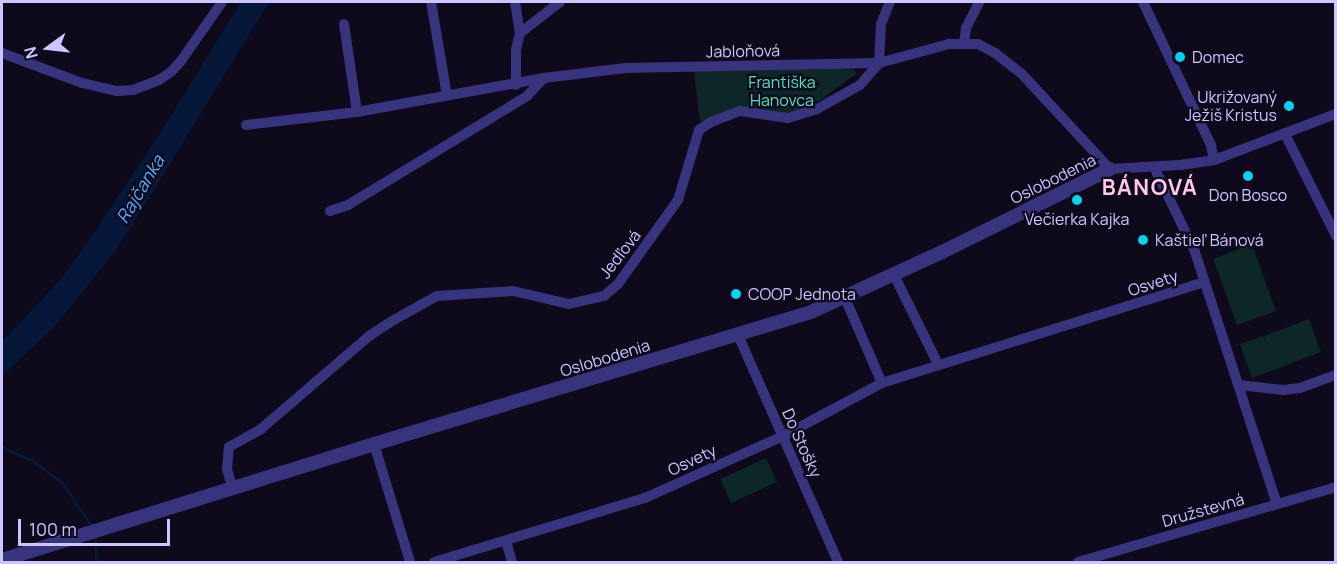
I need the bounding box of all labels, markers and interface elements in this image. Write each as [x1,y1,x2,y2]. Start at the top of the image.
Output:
north arrow [18,18,78,78]
street label: Jabloňová [706,41,780,61]
text: N [18,44,43,61]
place label: Domec [1192,47,1244,67]
marker: Domec [1173,50,1187,64]
park label: Františka Hanovca [748,72,816,110]
place label: Ukrižovaný Ježiš Kristus [1185,87,1277,125]
marker: Ukrižovaný Ježiš Kristus [1282,99,1296,113]
street label: Oslobodenia [1007,150,1099,208]
water label: Rajčanka [111,151,169,227]
marker: Don Bosco [1241,169,1255,183]
district label: BÁNOVÁ [1102,175,1198,201]
place label: Don Bosco [1209,185,1287,205]
marker: Večierka Kajka [1070,193,1084,207]
place label: Večierka Kajka [1025,209,1129,229]
street label: Jedľová [595,226,645,282]
place label: Kaštieľ Bánová [1155,230,1264,250]
marker: Kaštieľ Bánová [1136,233,1150,247]
street label: Osvety [1126,266,1180,300]
place label: COOP Jednota [748,284,856,304]
marker: COOP Jednota [729,287,743,301]
street label: Oslobodenia [558,335,652,381]
street label: Do Stošky [778,406,826,480]
street label: Osvety [665,440,719,480]
street label: Družstevná [1160,489,1246,531]
scale bar [21,507,172,545]
text: 100 m [29,517,77,541]

